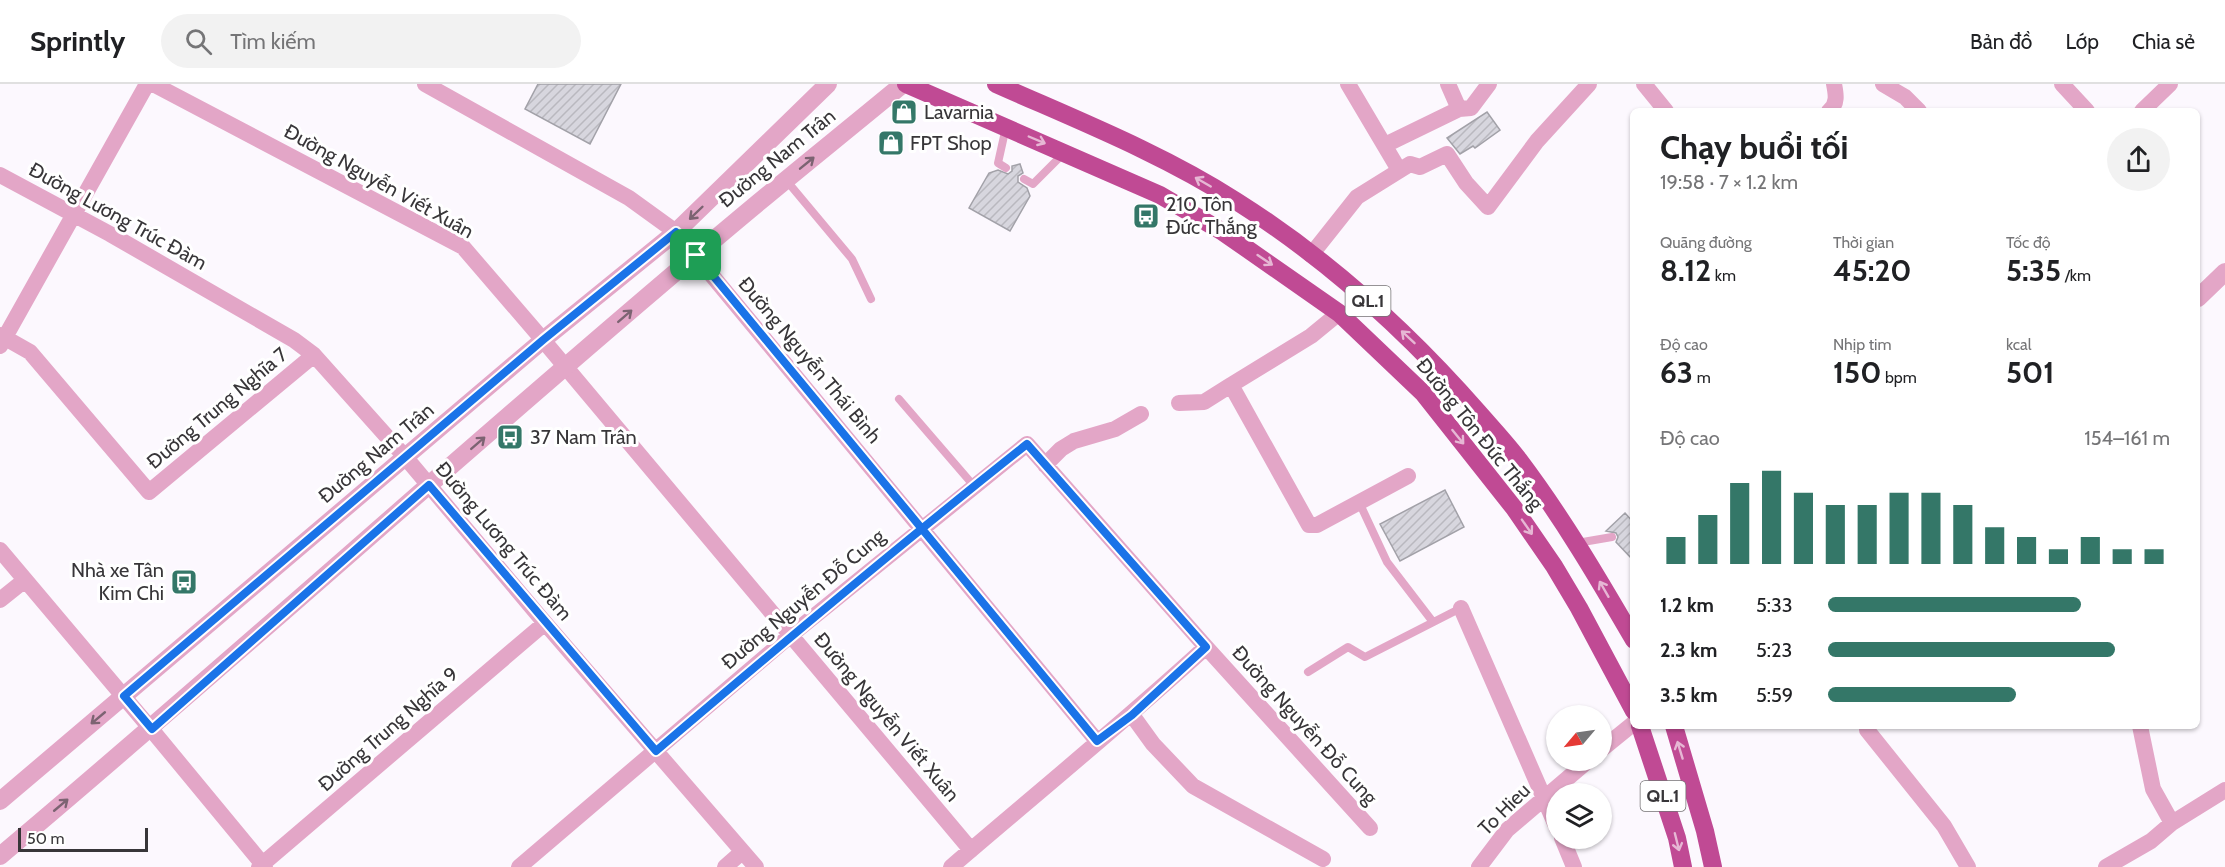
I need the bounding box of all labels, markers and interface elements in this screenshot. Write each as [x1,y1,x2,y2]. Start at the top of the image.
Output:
search box [161,14,581,68]
text: Sprintly [30,24,125,58]
icon: search [182,25,215,58]
text: Tìm kiếm [230,28,316,55]
text: Bản đồ [1970,29,2032,54]
text: Lớp [2065,29,2099,54]
text: Chia sẻ [2132,29,2195,54]
shop icon: Lavarnia [889,97,919,127]
place label: Lavarnia [924,100,994,124]
street label: Đường Nam Trân [714,104,840,212]
street label: Đường Nguyễn Viết Xuân [280,119,478,243]
text: Chạy buổi tối [1660,127,1848,167]
shop icon: FPT Shop [876,128,906,158]
button: share [2107,128,2170,191]
place label: FPT Shop [910,131,992,155]
one-way arrow [1028,135,1046,147]
street label: Đường Lương Trúc Đàm [25,157,211,275]
one-way arrow [798,157,814,170]
text: 19:58 · 7 × 1.2 km [1660,170,1798,194]
one-way arrow [1194,175,1211,187]
place label: 210 Tôn Đức Thắng [1166,192,1258,239]
bus stop icon: 210 Tôn Đức Thắng [1131,201,1161,231]
one-way arrow [688,205,703,220]
pin [670,229,721,280]
text: Quãng đường [1660,233,1752,252]
text: Thời gian [1833,233,1894,252]
text: Tốc độ [2006,233,2051,252]
icon: arrive [679,238,712,271]
text: 8.12 [1660,252,1711,289]
text: 45:20 [1833,252,1911,289]
text: 5:35 [2006,252,2061,289]
one-way arrow [1256,254,1273,266]
text: km [1711,266,1736,285]
text: /km [2061,266,2091,285]
street label: Đường Nguyễn Thái Bình [733,272,887,448]
road number: QL.1 [1346,286,1390,316]
one-way arrow [617,309,633,322]
one-way arrow [1400,330,1415,344]
text: Độ cao [1660,335,1708,354]
text: Nhịp tim [1833,335,1892,354]
text: kcal [2006,335,2032,354]
street label: Đường Trung Nghĩa 7 [142,342,292,474]
street label: Đường Tôn Đức Thắng [1411,353,1549,515]
text: 63 [1660,354,1693,391]
text: 150 [1833,354,1881,391]
text: 501 [2006,354,2054,391]
text: m [1693,368,1711,387]
text: bpm [1881,368,1917,387]
street label: Đường Nam Trân [313,398,439,508]
bus stop icon: 37 Nam Trân [495,422,525,452]
place label: 37 Nam Trân [530,425,637,449]
text: Độ cao [1660,426,1720,450]
text: 154–161 m [2084,426,2170,450]
one-way arrow [1451,428,1464,444]
one-way arrow [470,436,485,450]
street label: Đường Lương Trúc Đàm [431,457,577,625]
one-way arrow [1521,519,1533,535]
street label: Đường Nguyễn Đỗ Cung [717,523,890,674]
place label: Nhà xe Tân Kim Chi [71,558,164,605]
bus stop icon: Nhà xe Tân Kim Chi [169,567,199,597]
one-way arrow [1598,581,1610,598]
text: 1.2 km [1660,593,1714,617]
text: 5:33 [1756,593,1793,617]
street label: Đường Nguyễn Viết Xuân [809,628,965,806]
text: 2.3 km [1660,638,1717,662]
text: 5:23 [1756,638,1792,662]
street label: Đường Nguyễn Đỗ Cung [1227,641,1383,810]
street label: Đường Trung Nghĩa 9 [313,662,463,796]
text: 3.5 km [1660,683,1718,707]
text: 5:59 [1756,683,1793,707]
north arrow [1546,705,1612,771]
map controls [1546,705,1612,849]
one-way arrow [91,711,106,725]
one-way arrow [1674,741,1685,760]
street label: To Hieu [1473,778,1535,840]
road number: QL.1 [1640,781,1686,811]
button: layers [1546,783,1612,849]
one-way arrow [53,798,68,812]
scale bar [18,825,148,852]
text: 50 m [27,829,64,848]
one-way arrow [1672,832,1684,851]

